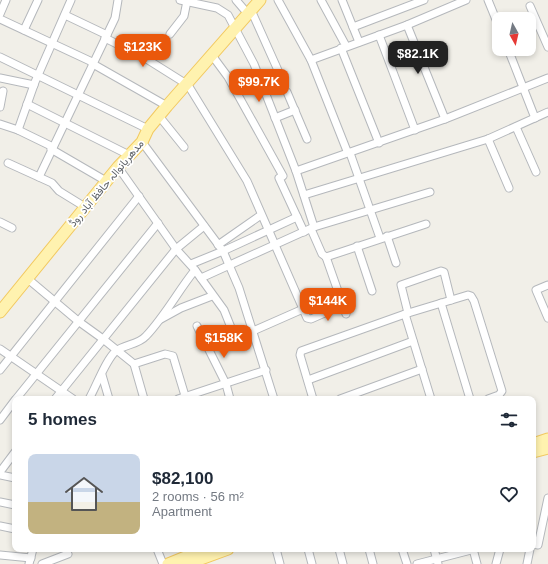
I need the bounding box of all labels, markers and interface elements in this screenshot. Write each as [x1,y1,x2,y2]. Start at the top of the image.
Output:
north arrow [492,12,536,56]
map controls [492,12,536,56]
pin: $123K [115,34,171,68]
text: $123K [124,39,162,54]
pin: $82.1K [385,41,451,75]
text: $82.1K [397,46,439,61]
pin: $99.7K [226,69,292,103]
text: $99.7K [238,74,280,89]
street label: مدھریانوالہ حافظ آباد روڈ [66,137,147,229]
pin: $144K [300,288,356,322]
text: $144K [309,293,347,308]
pin: $158K [196,325,252,359]
text: $158K [205,330,243,345]
icon: filters [498,409,520,431]
text: 5 homes [28,410,97,429]
text: $82,100 [152,469,213,488]
icon: home [60,470,108,518]
icon: heart [498,483,520,505]
text: 2 rooms · 56 m² [152,489,244,504]
text: Apartment [152,504,212,519]

